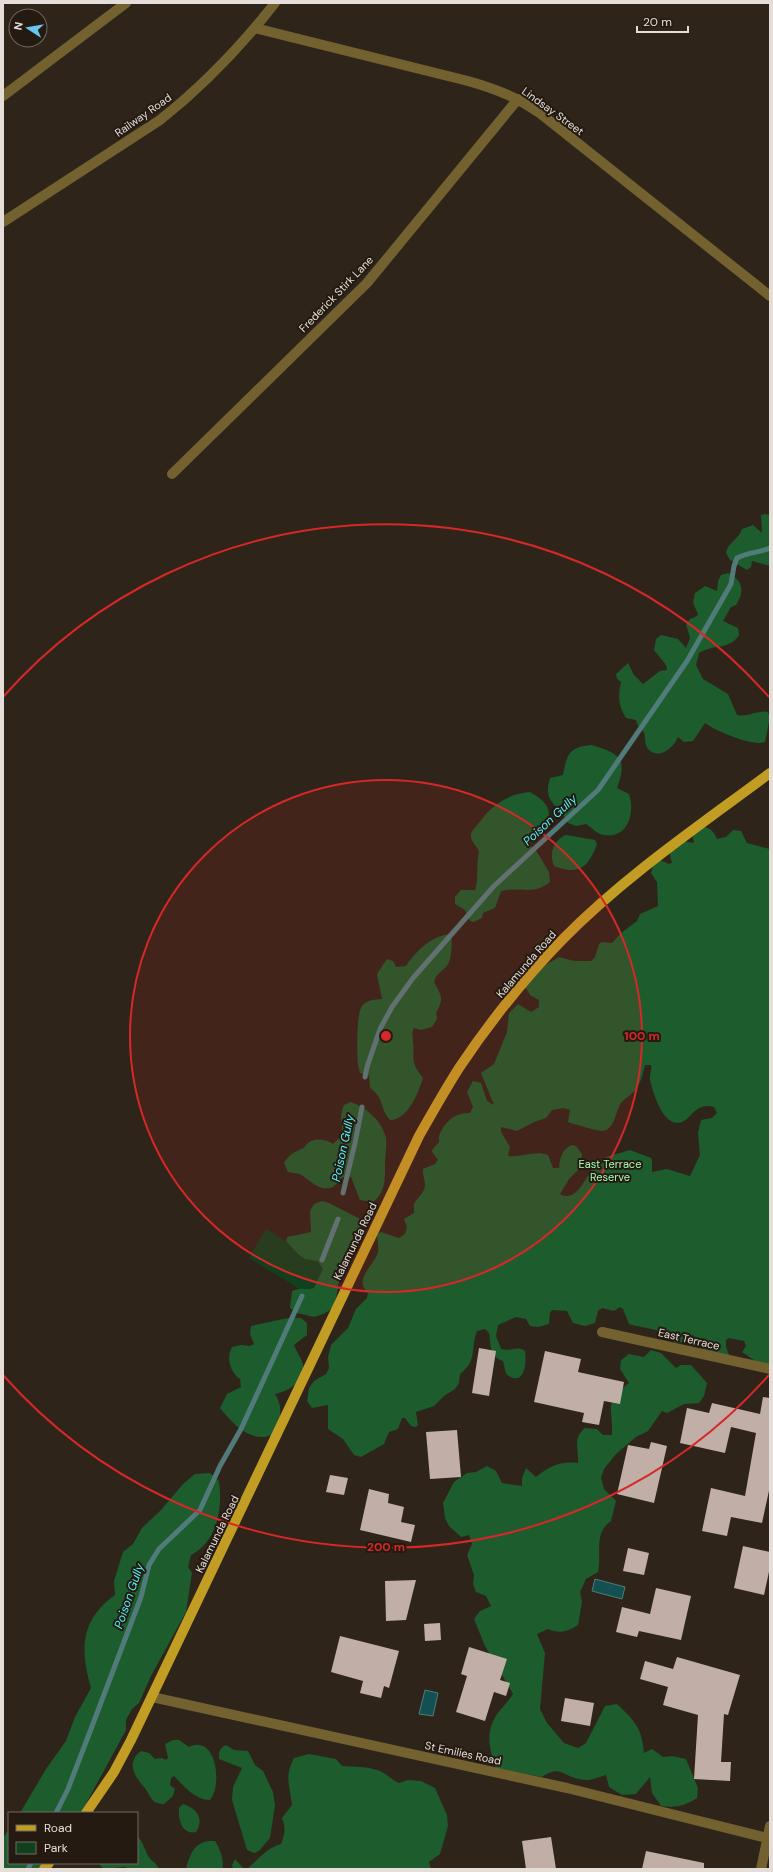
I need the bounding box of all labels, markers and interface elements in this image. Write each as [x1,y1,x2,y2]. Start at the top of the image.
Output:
north arrow [8,8,48,48]
scale bar [637,8,688,34]
text: 20 m [643,14,672,30]
text: N [11,21,26,31]
street label: Lindsay Street [519,84,587,138]
street label: Railway Road [112,90,174,140]
street label: Frederick Stirk Lane [296,253,376,335]
water label: Poison Gully [520,791,581,849]
street label: Kalamunda Road [493,927,559,1000]
text: 100 m [624,1028,660,1044]
centre of rings [379,1029,393,1043]
water label: Poison Gully [328,1113,358,1183]
park label: East Terrace Reserve [579,1157,641,1184]
street label: Kalamunda Road [330,1200,380,1282]
street label: East Terrace [657,1325,721,1353]
street label: Kalamunda Road [192,1493,242,1575]
text: 200 m [367,1539,405,1555]
water label: Poison Gully [110,1561,148,1631]
street label: St Emilies Road [424,1738,503,1768]
legend [8,1812,138,1864]
text: Road [44,1820,72,1836]
text: Park [44,1840,68,1856]

